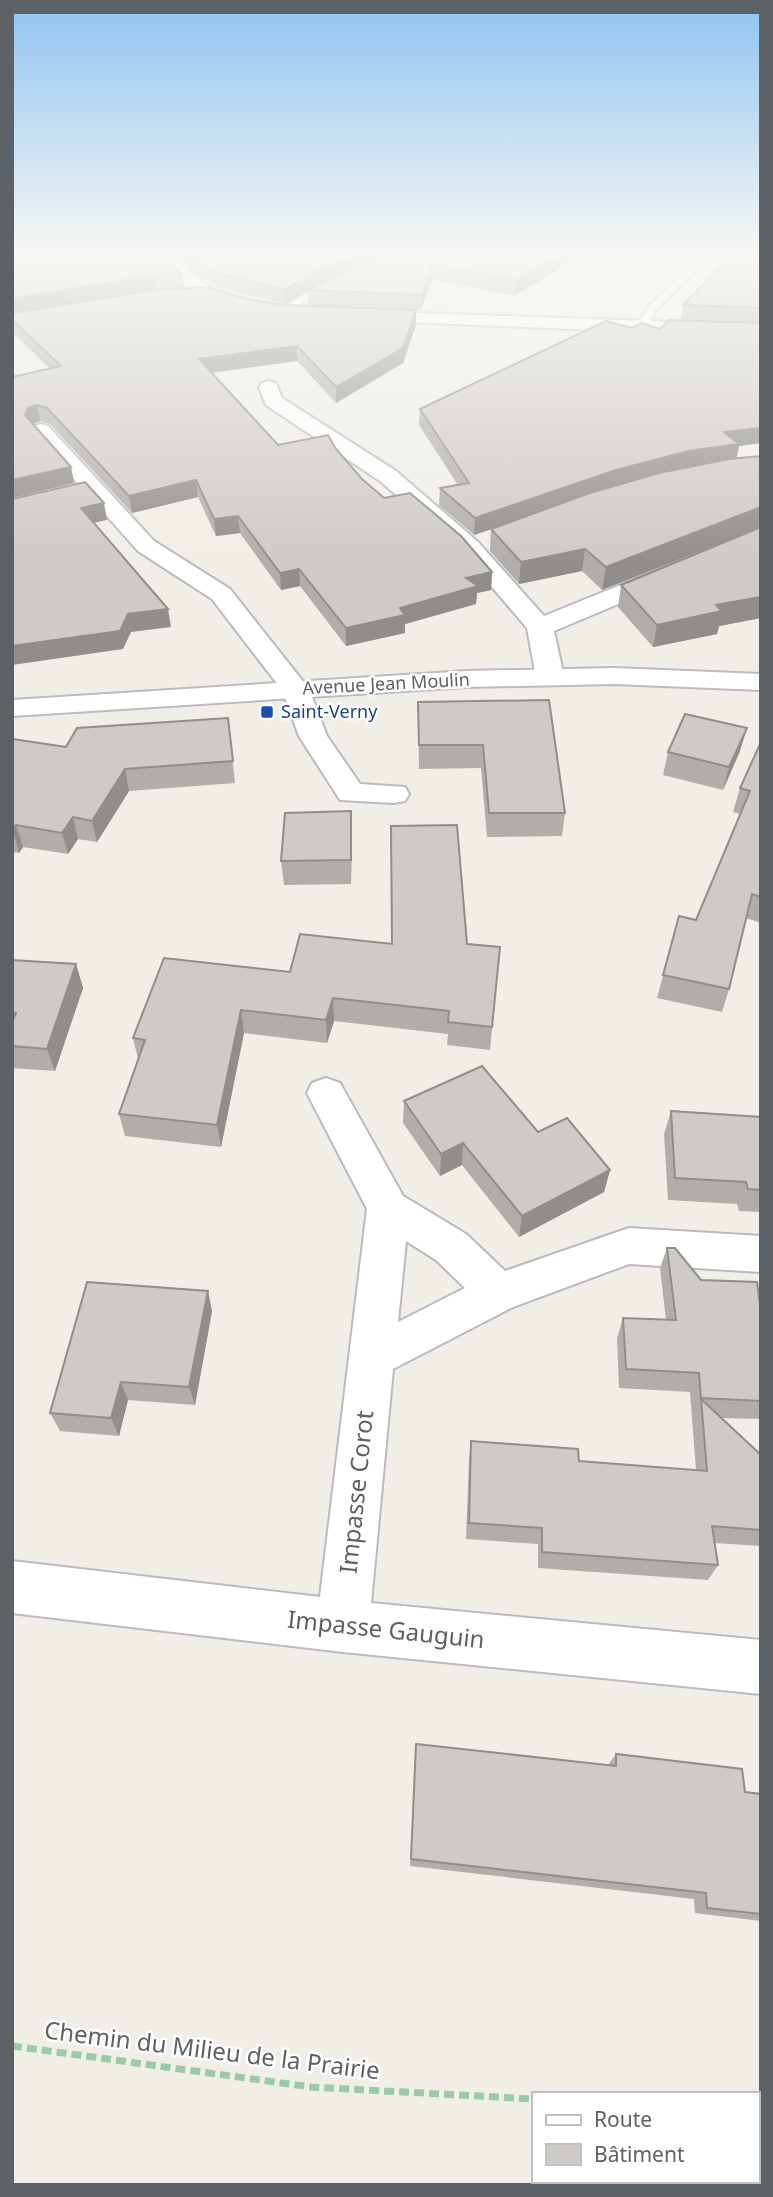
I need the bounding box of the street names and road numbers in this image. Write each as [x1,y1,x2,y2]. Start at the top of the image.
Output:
street label: Avenue Jean Moulin [302,667,470,699]
street label: Impasse Corot [331,1408,381,1575]
street label: Impasse Gauguin [286,1602,486,1655]
street label: Chemin du Milieu de la Prairie [43,2013,382,2086]

